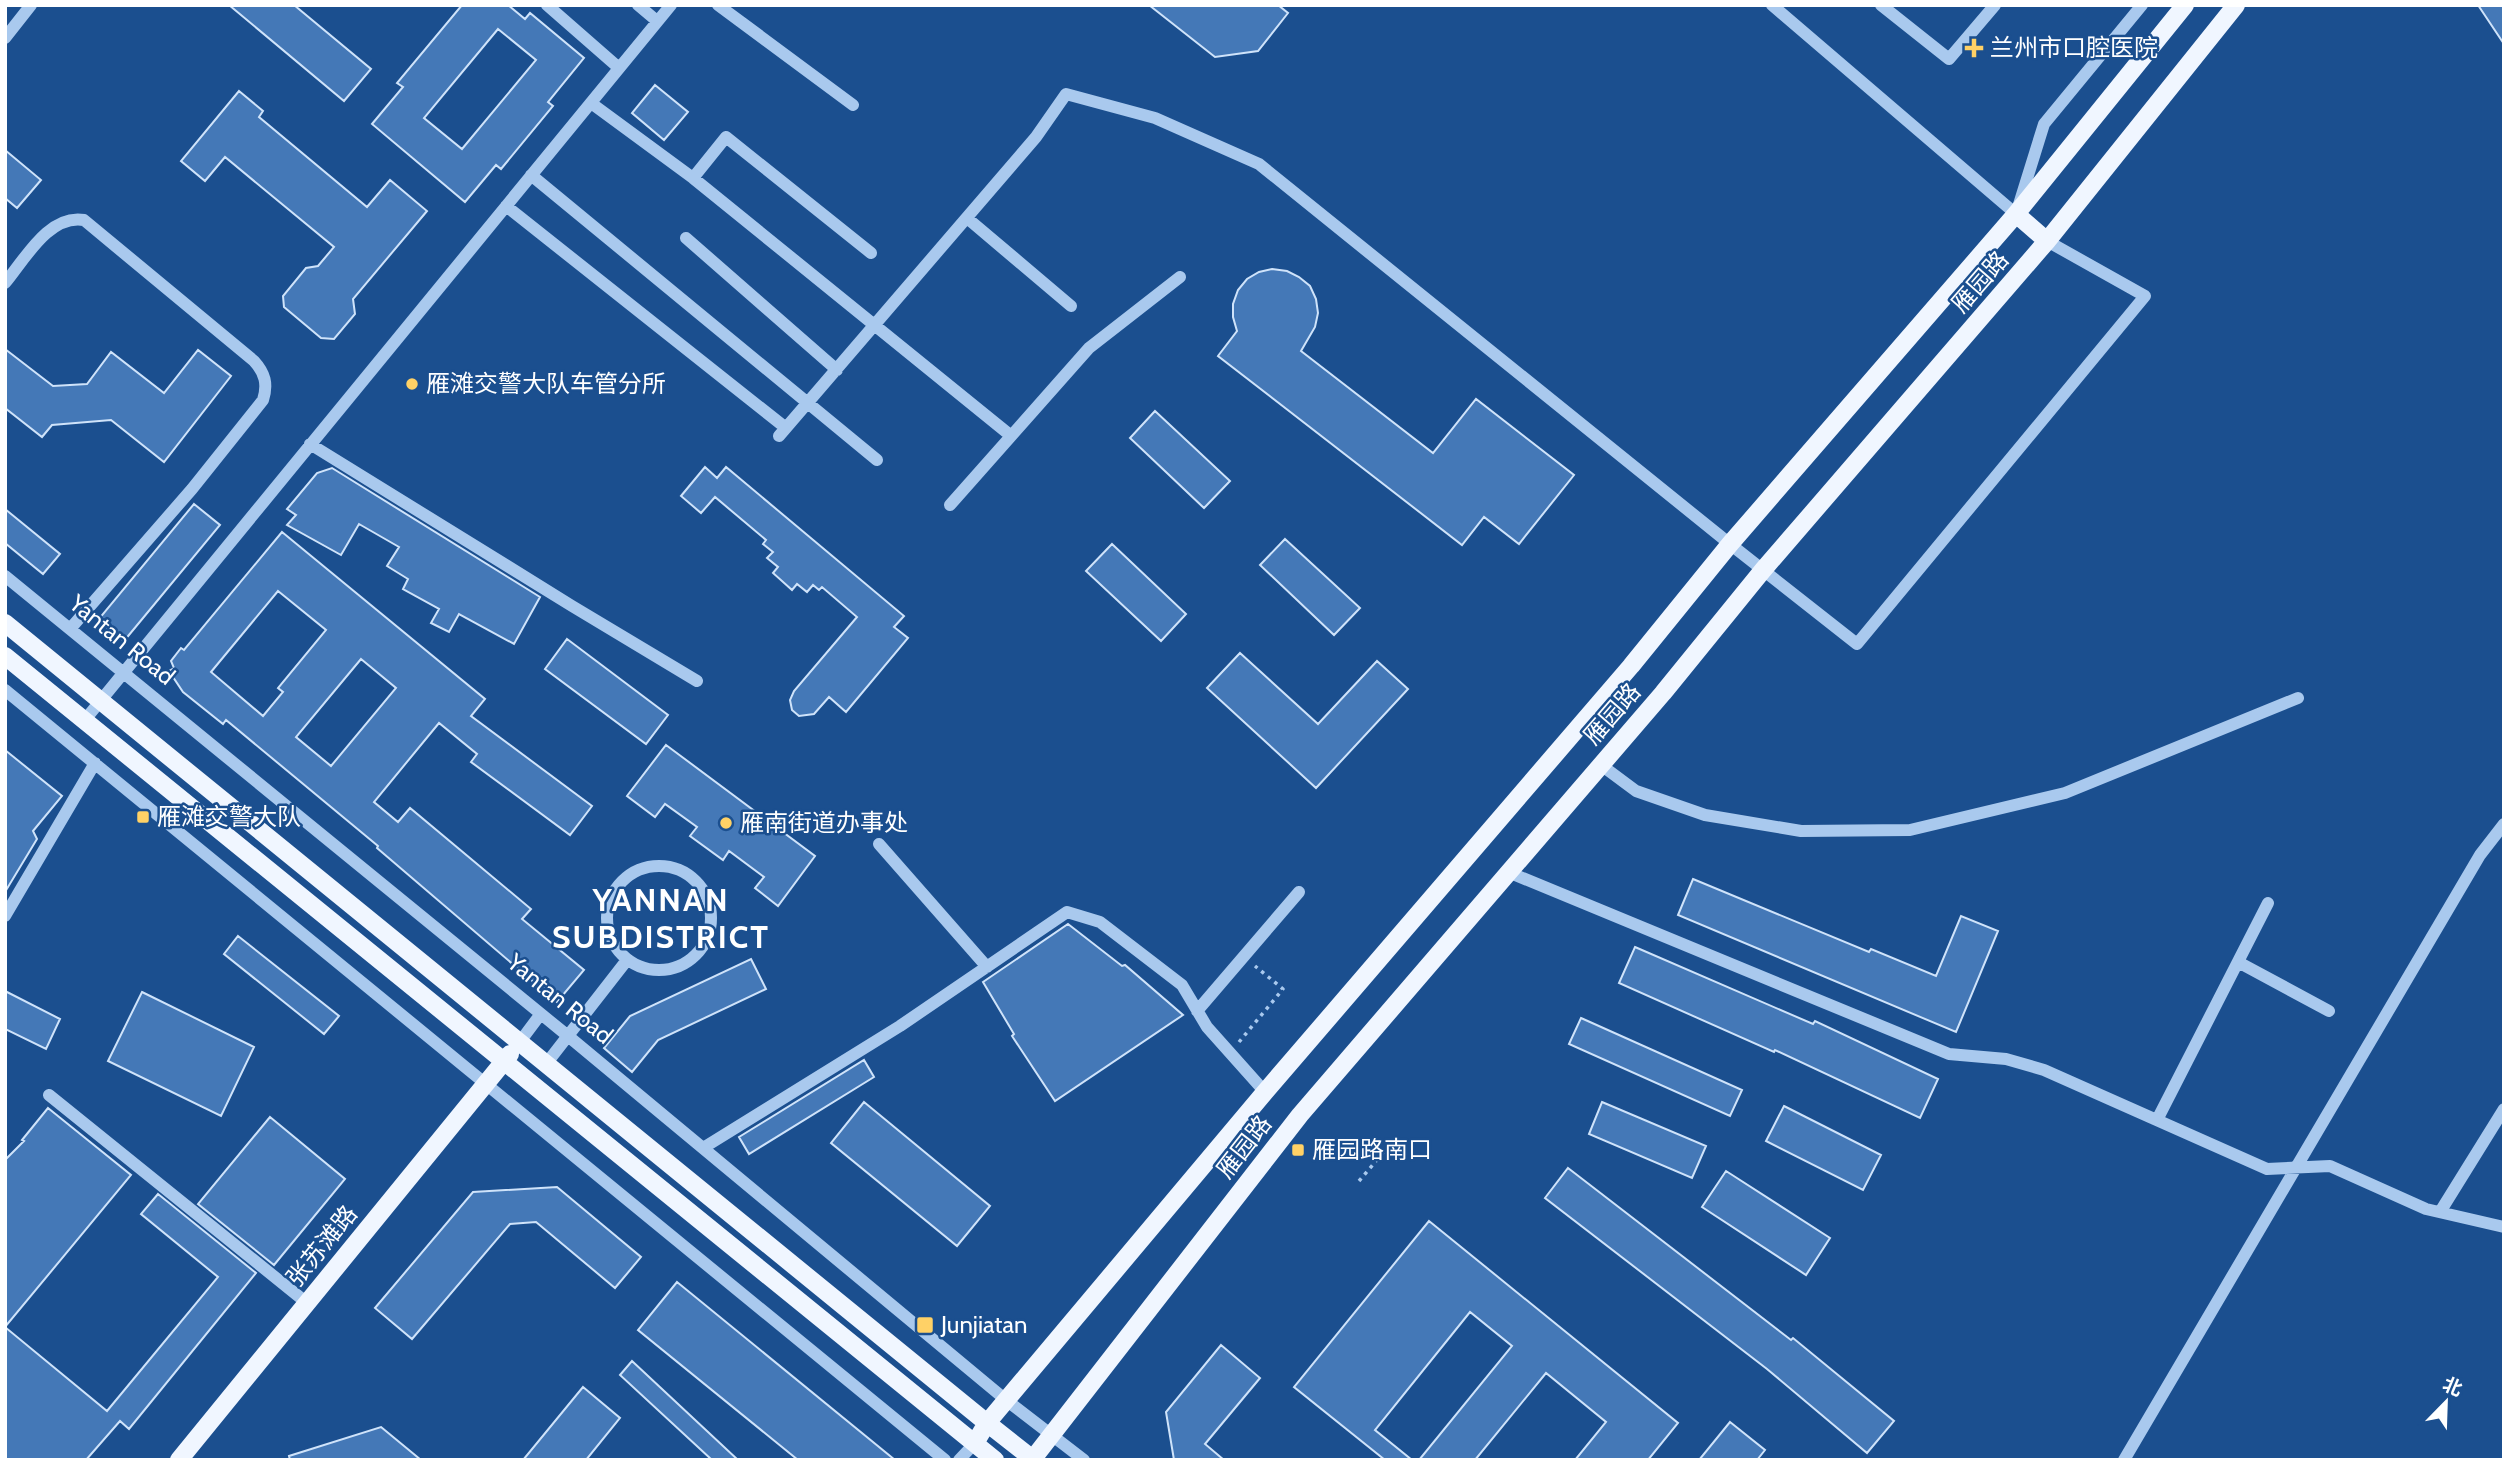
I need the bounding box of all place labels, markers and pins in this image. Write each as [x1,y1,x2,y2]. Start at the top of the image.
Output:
place label: 兰州市口腔医院 [1990,33,2158,62]
marker: 兰州市口腔医院 [1964,38,1984,58]
place label: 雁滩交警大队车管分所 [426,369,666,398]
marker: 雁滩交警大队车管分所 [404,376,420,392]
place label: 雁滩交警大队 [157,802,301,831]
place label: 雁南街道办事处 [740,808,908,837]
marker: 雁滩交警大队 [135,809,151,825]
marker: 雁南街道办事处 [718,815,734,831]
place label: 雁园路南口 [1312,1135,1432,1164]
marker: 雁园路南口 [1290,1142,1306,1158]
place label: Junjiatan [940,1310,1027,1339]
marker: Junjiatan [915,1315,935,1335]

